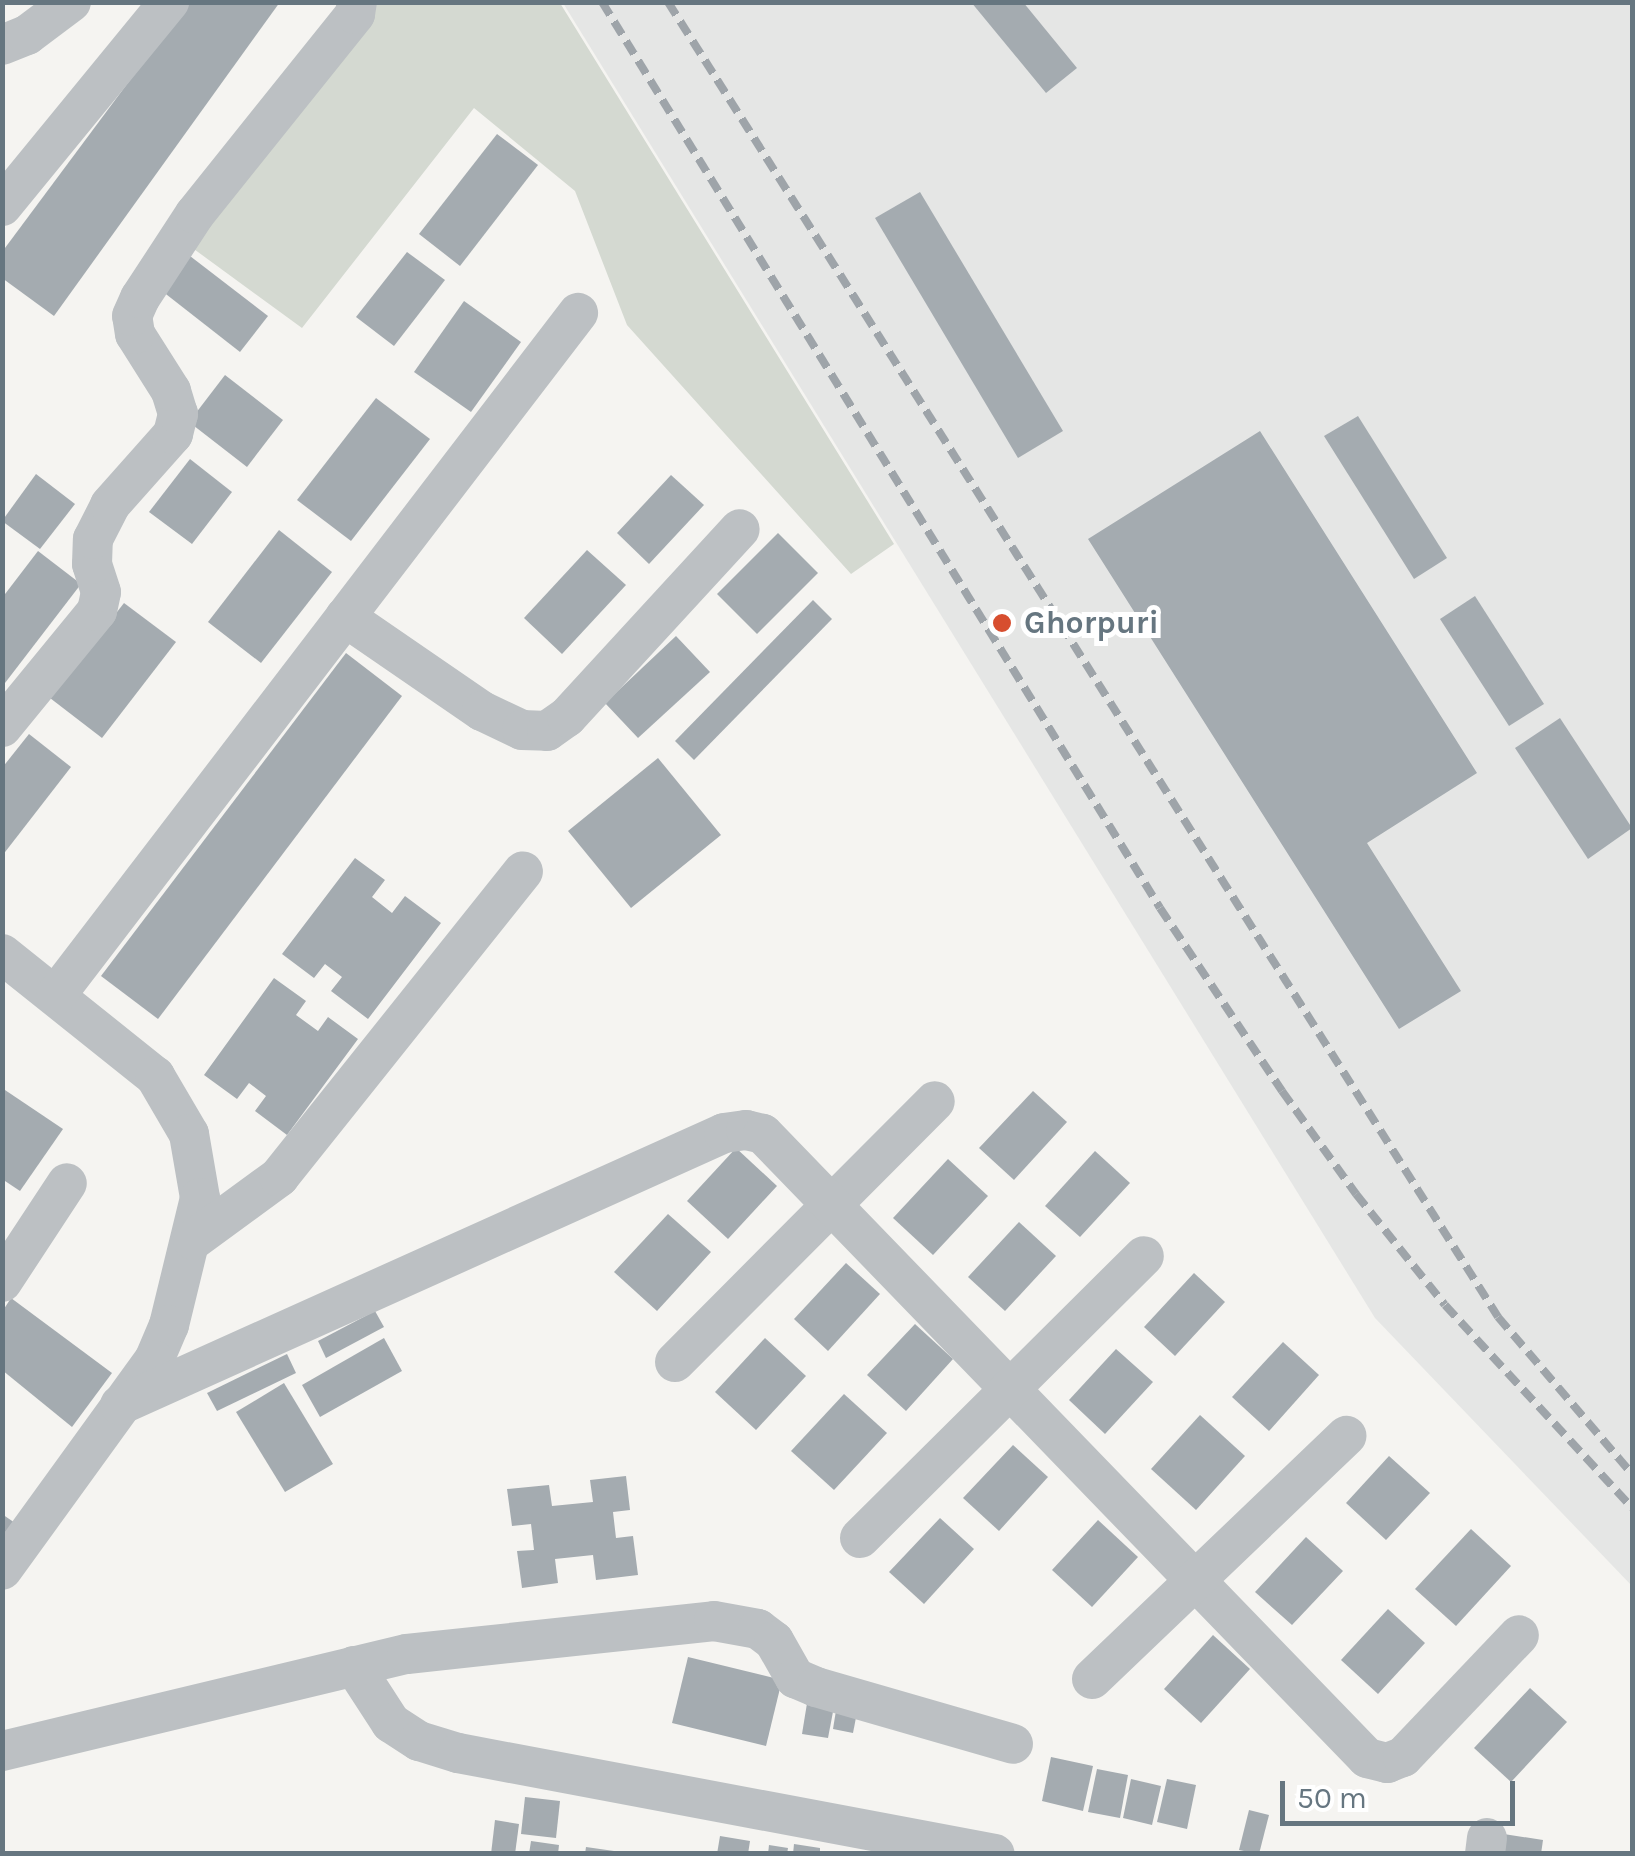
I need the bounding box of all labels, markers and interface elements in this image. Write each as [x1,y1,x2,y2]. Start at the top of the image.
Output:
place label: Ghorpuri [1024,604,1159,642]
marker: Ghorpuri [989,610,1015,636]
scale bar [1285,1761,1520,1823]
text: 50 m [1297,1780,1367,1816]

